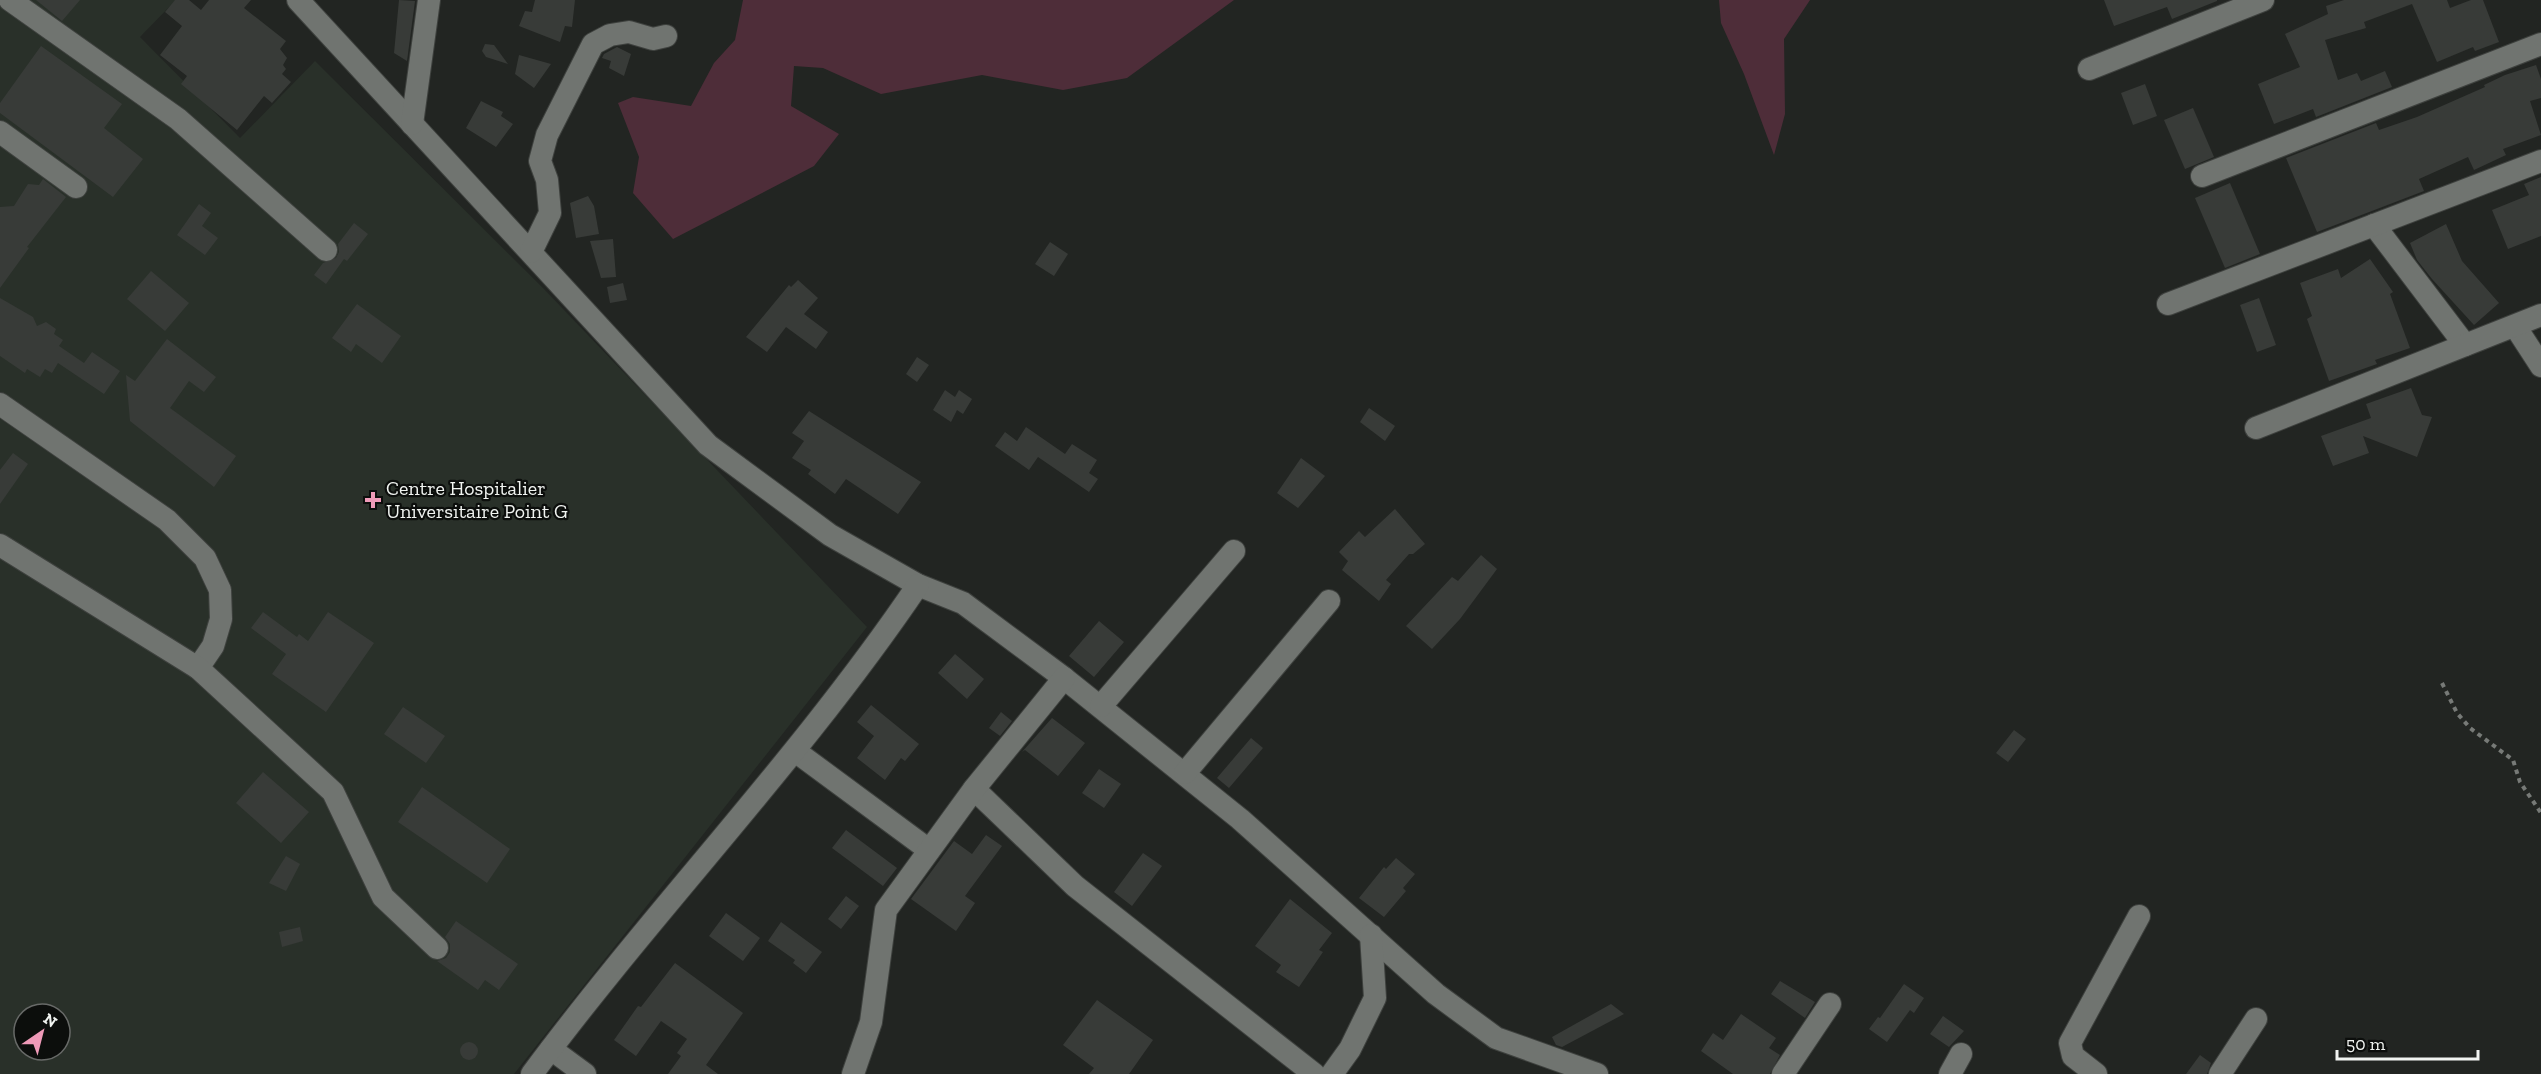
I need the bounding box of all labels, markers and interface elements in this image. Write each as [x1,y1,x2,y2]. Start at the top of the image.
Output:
place label: Centre Hospitalier Universitaire Point G [386,476,568,523]
marker: Centre Hospitalier Universitaire Point G [364,491,382,509]
north arrow [12,1002,72,1062]
text: N [40,1009,61,1031]
scale bar [2337,1023,2478,1061]
text: 50 m [2346,1033,2386,1055]

